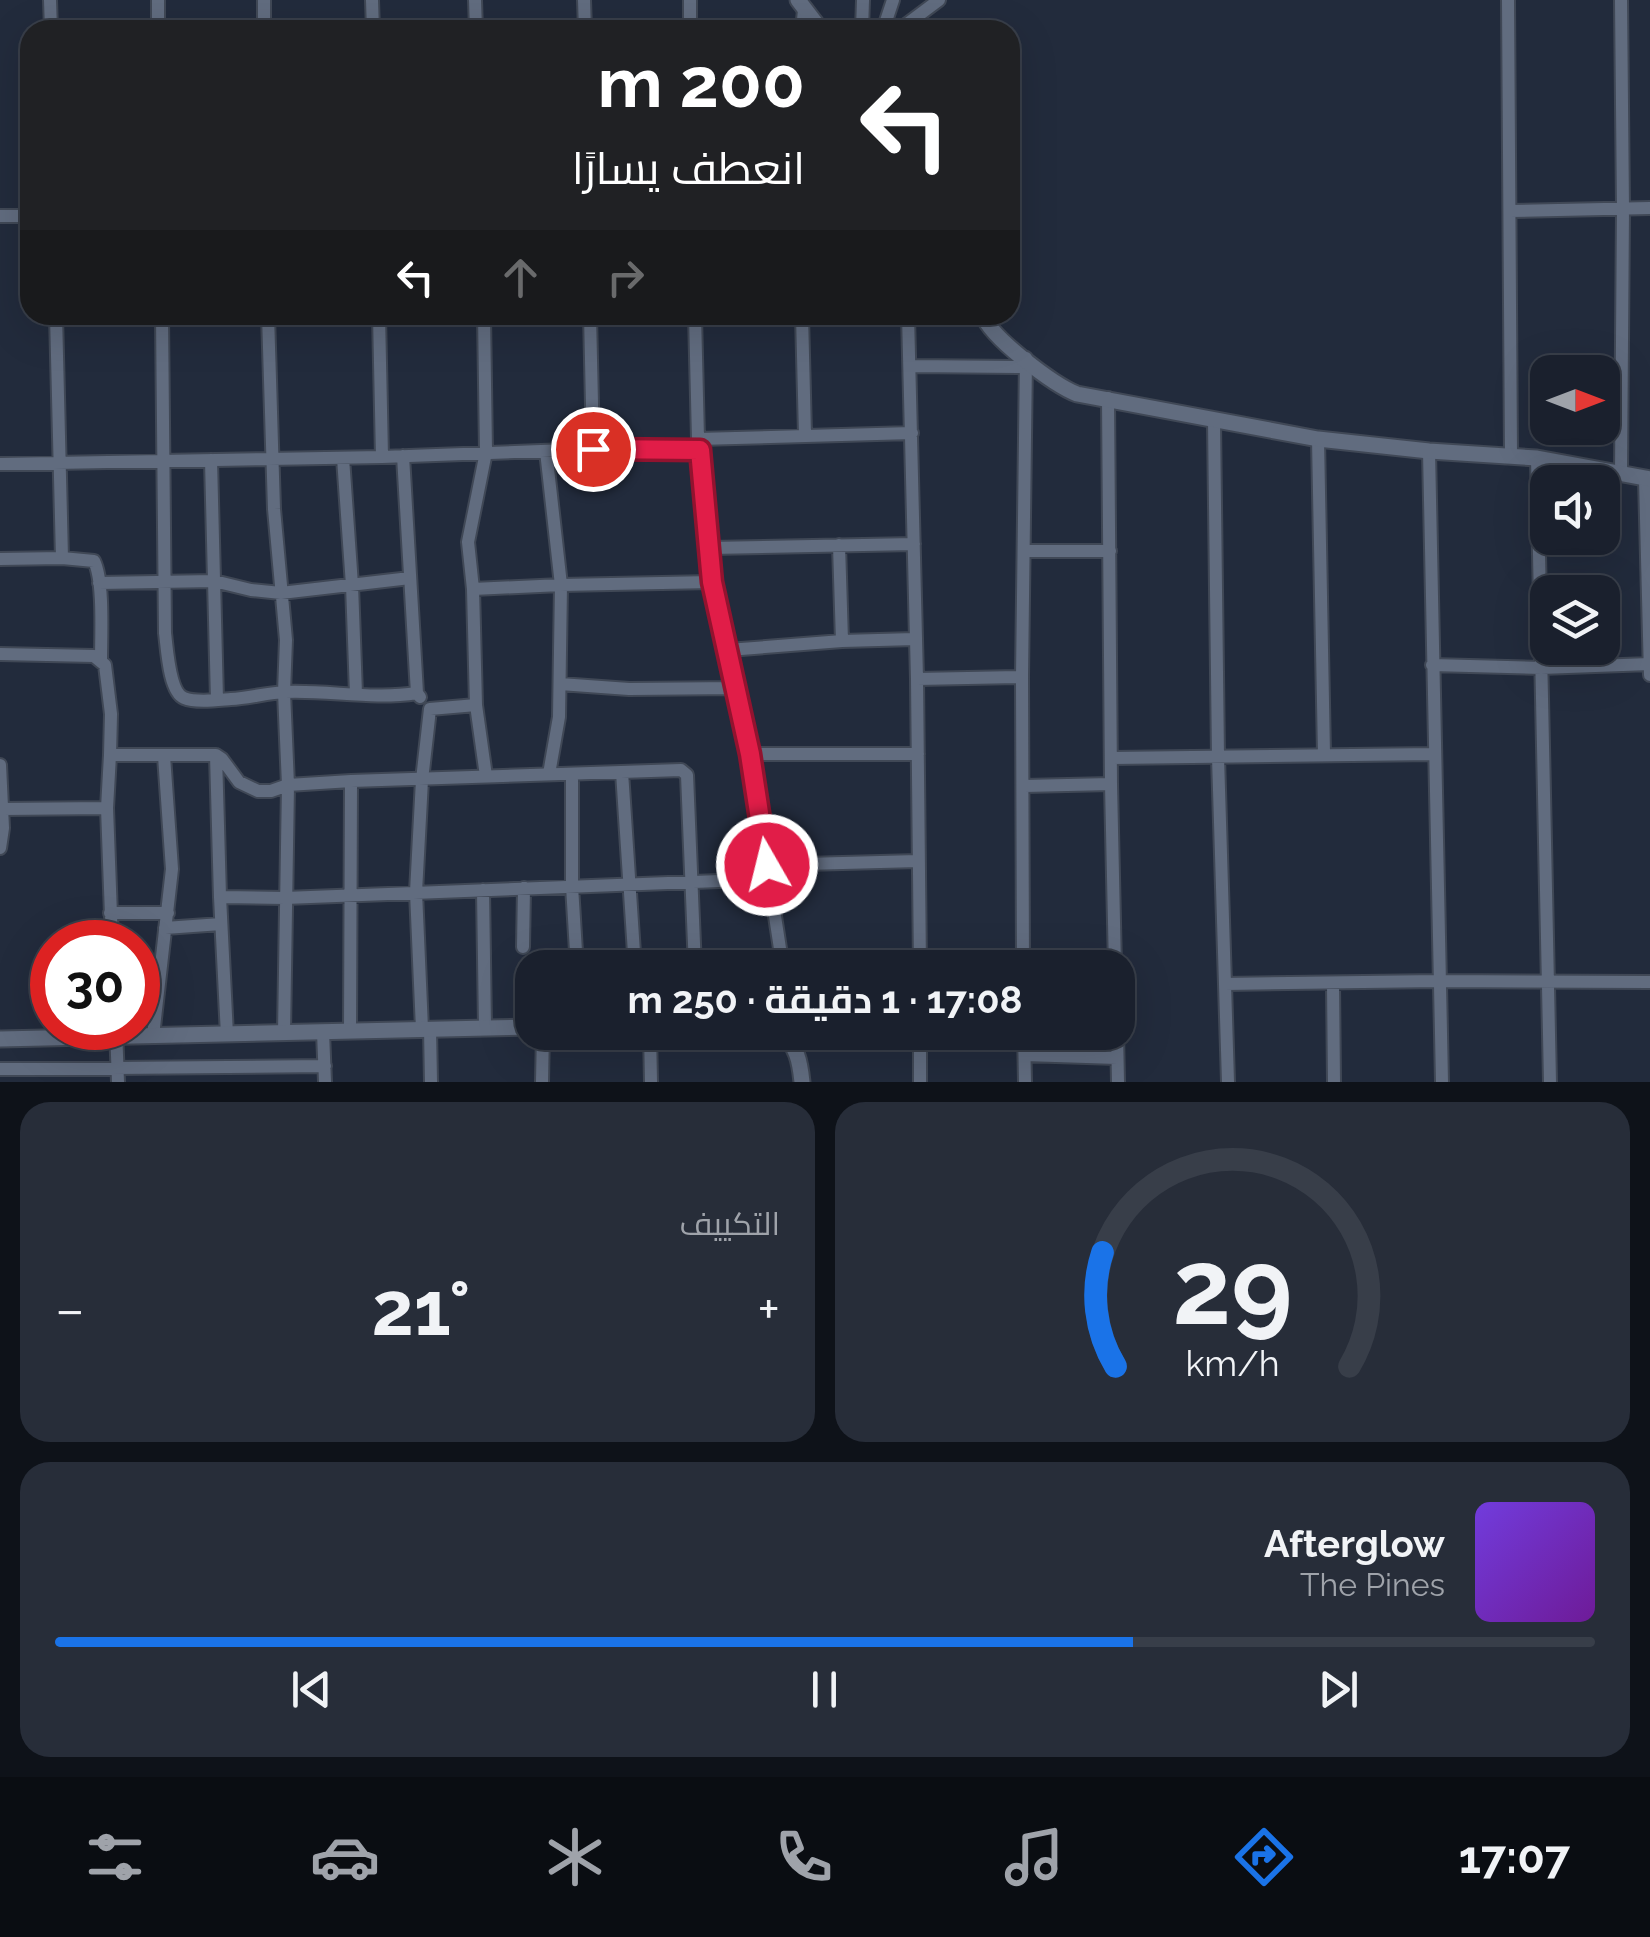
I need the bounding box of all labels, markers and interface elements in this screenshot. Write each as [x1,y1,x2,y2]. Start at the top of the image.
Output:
text: 200 m [598,41,805,123]
icon: left [840,60,970,190]
text: انعطف يسارًا [572,142,805,195]
icon: left [388,250,443,305]
icon: ahead [493,250,548,305]
icon: right [598,250,653,305]
north arrow [1530,355,1620,445]
map controls [1530,355,1620,665]
pin [551,407,636,492]
icon: arrive [566,422,621,477]
button: sound [1530,465,1620,555]
button: layers [1530,575,1620,665]
position arrow [715,813,819,917]
speed limit sign: 30 [30,920,160,1050]
text: 17:08 · 1 دقيقة · 250 m [627,977,1023,1022]
text: التكييف [680,1205,780,1242]
text: 29 [1173,1226,1292,1348]
text: 21° [371,1264,470,1353]
text: − [55,1277,85,1342]
text: + [757,1277,780,1342]
text: km/h [1185,1342,1280,1384]
text: Afterglow [1264,1521,1445,1566]
text: The Pines [1300,1566,1445,1603]
icon: previous [284,1662,339,1717]
icon: pause [797,1662,852,1717]
icon: next [1311,1662,1366,1717]
icon: filters [80,1822,150,1892]
icon: car [310,1822,380,1892]
icon: climate [540,1822,610,1892]
icon: phone [769,1822,839,1892]
icon: music [999,1822,1069,1892]
icon: directions [1229,1822,1299,1892]
text: 17:07 [1459,1831,1570,1884]

